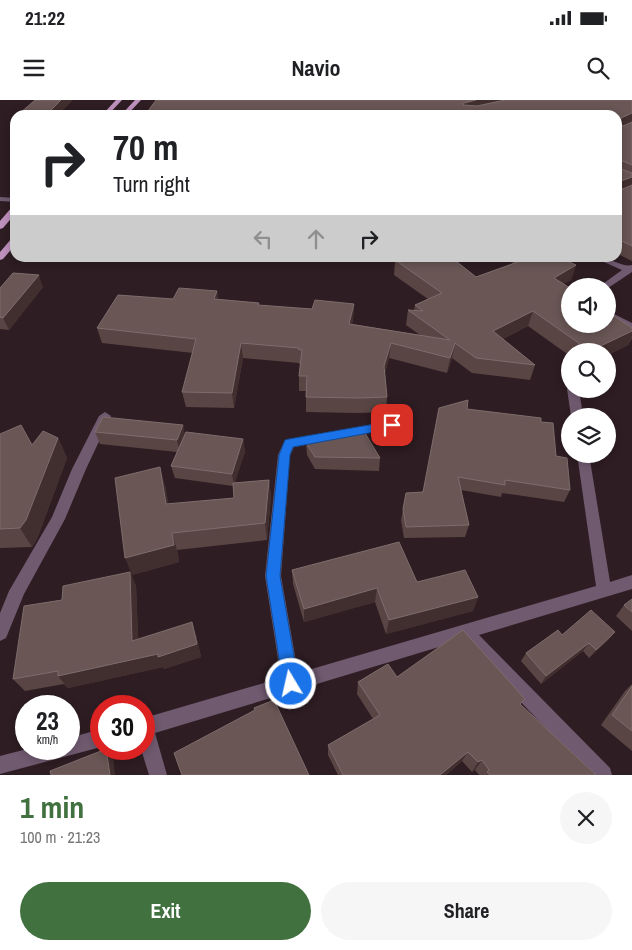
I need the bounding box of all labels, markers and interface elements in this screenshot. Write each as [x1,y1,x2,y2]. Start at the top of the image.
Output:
text: 21:22 [25,5,65,31]
text: Navio [291,53,341,83]
icon: menu [20,54,48,82]
icon: search [584,54,612,82]
text: 70 m [113,124,178,171]
icon: right [30,130,95,195]
text: Turn right [113,169,190,199]
icon: left [249,225,277,253]
icon: ahead [302,225,330,253]
icon: right [355,225,383,253]
map controls [561,278,616,463]
button: sound [561,278,616,333]
button: search [561,343,616,398]
pin [371,404,413,446]
button: layers [561,408,616,463]
icon: arrive [378,411,406,439]
position arrow [264,657,316,709]
speed limit sign: 30 [90,695,155,760]
text: 23 [36,704,59,738]
text: km/h [37,732,58,748]
text: 1 min [20,787,84,827]
button: close [560,792,612,844]
text: 100 m · 21:23 [20,826,100,848]
button: Exit [20,882,311,940]
button: Share [321,882,612,940]

